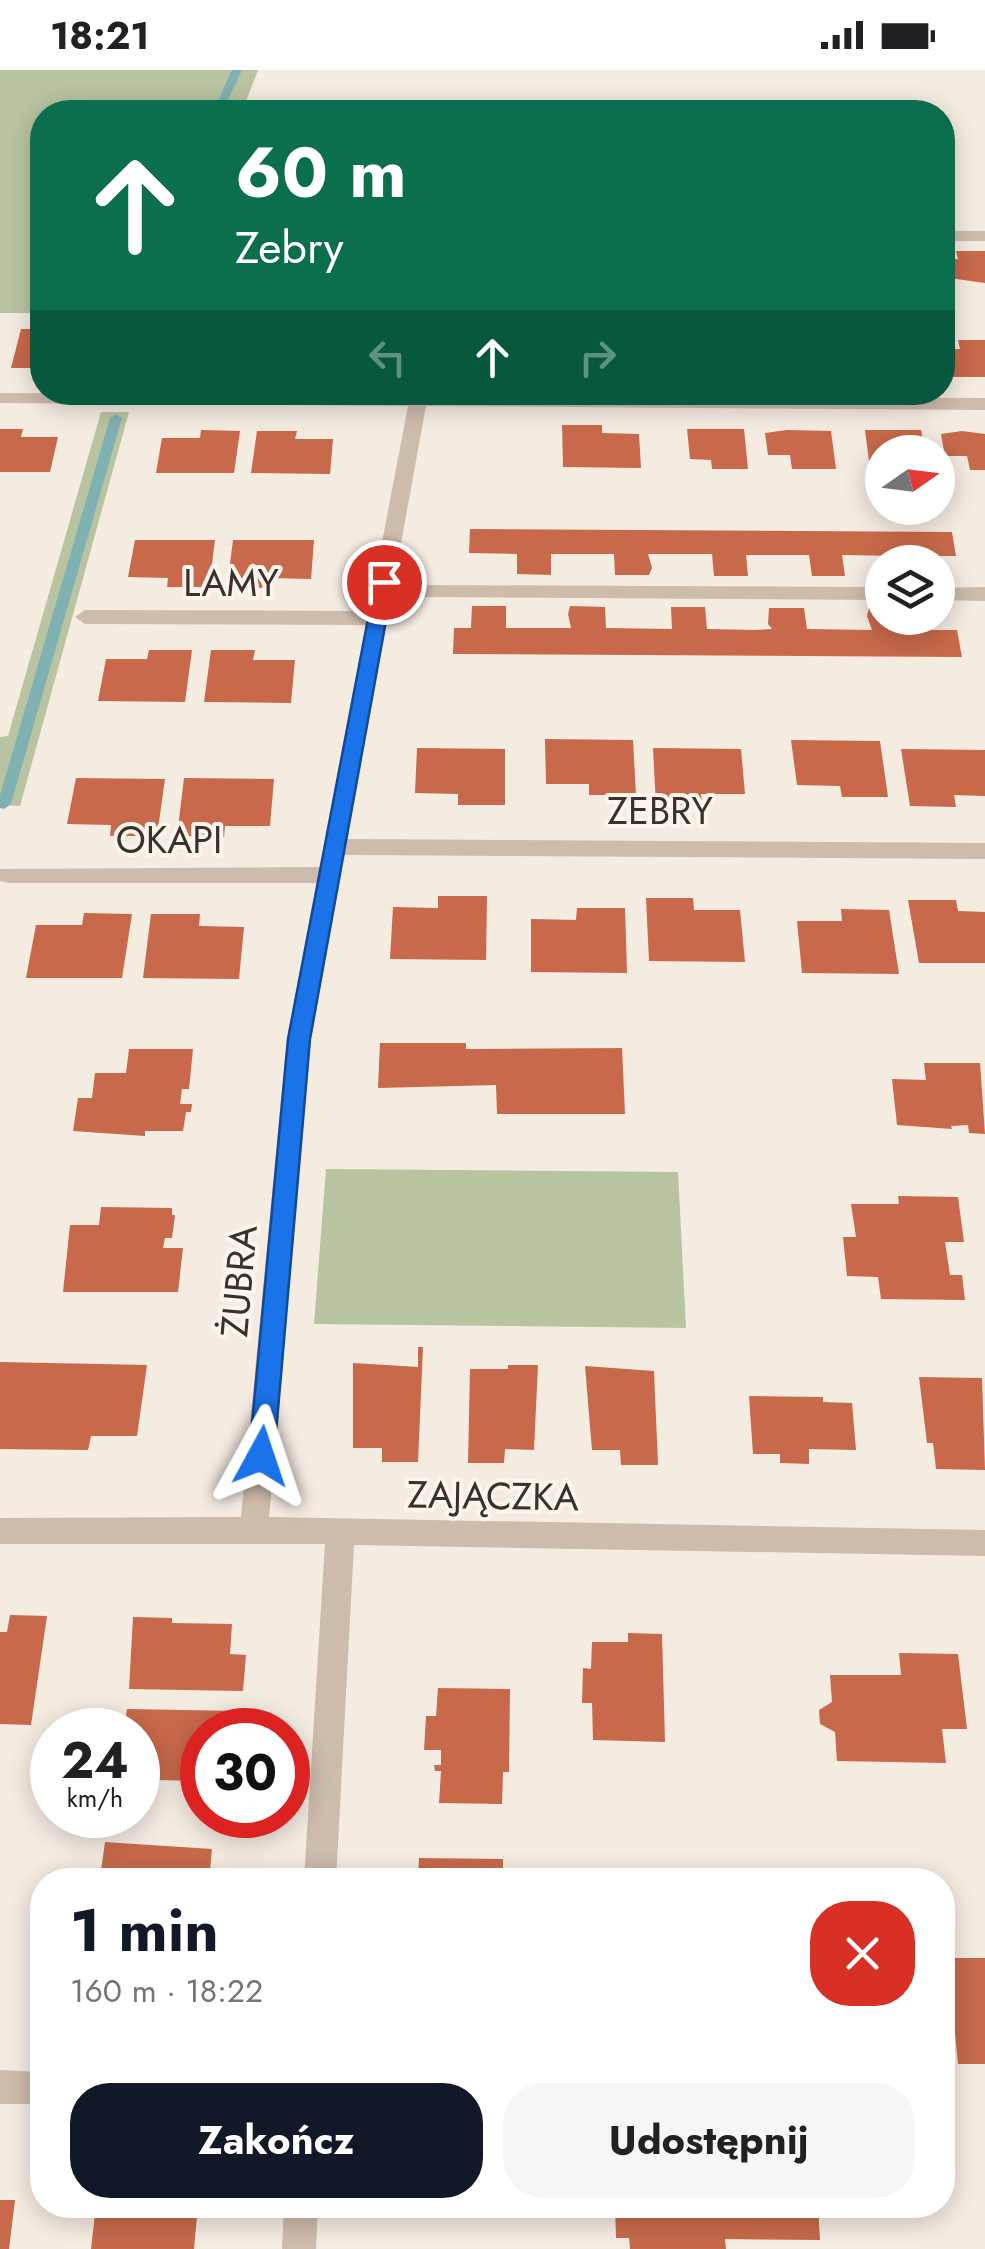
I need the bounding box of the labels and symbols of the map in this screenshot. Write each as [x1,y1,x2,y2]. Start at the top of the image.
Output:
north arrow [865,435,955,525]
pin [342,540,427,625]
street label: LAMY [183,555,279,610]
street label: ZEBRY [607,783,713,838]
street label: OKAPI [116,812,222,867]
street label: ŻUBRA [206,1223,271,1339]
position arrow [209,1404,313,1508]
street label: ZAJĄCZKA [407,1467,579,1524]
speed limit sign: 30 [180,1708,310,1838]

